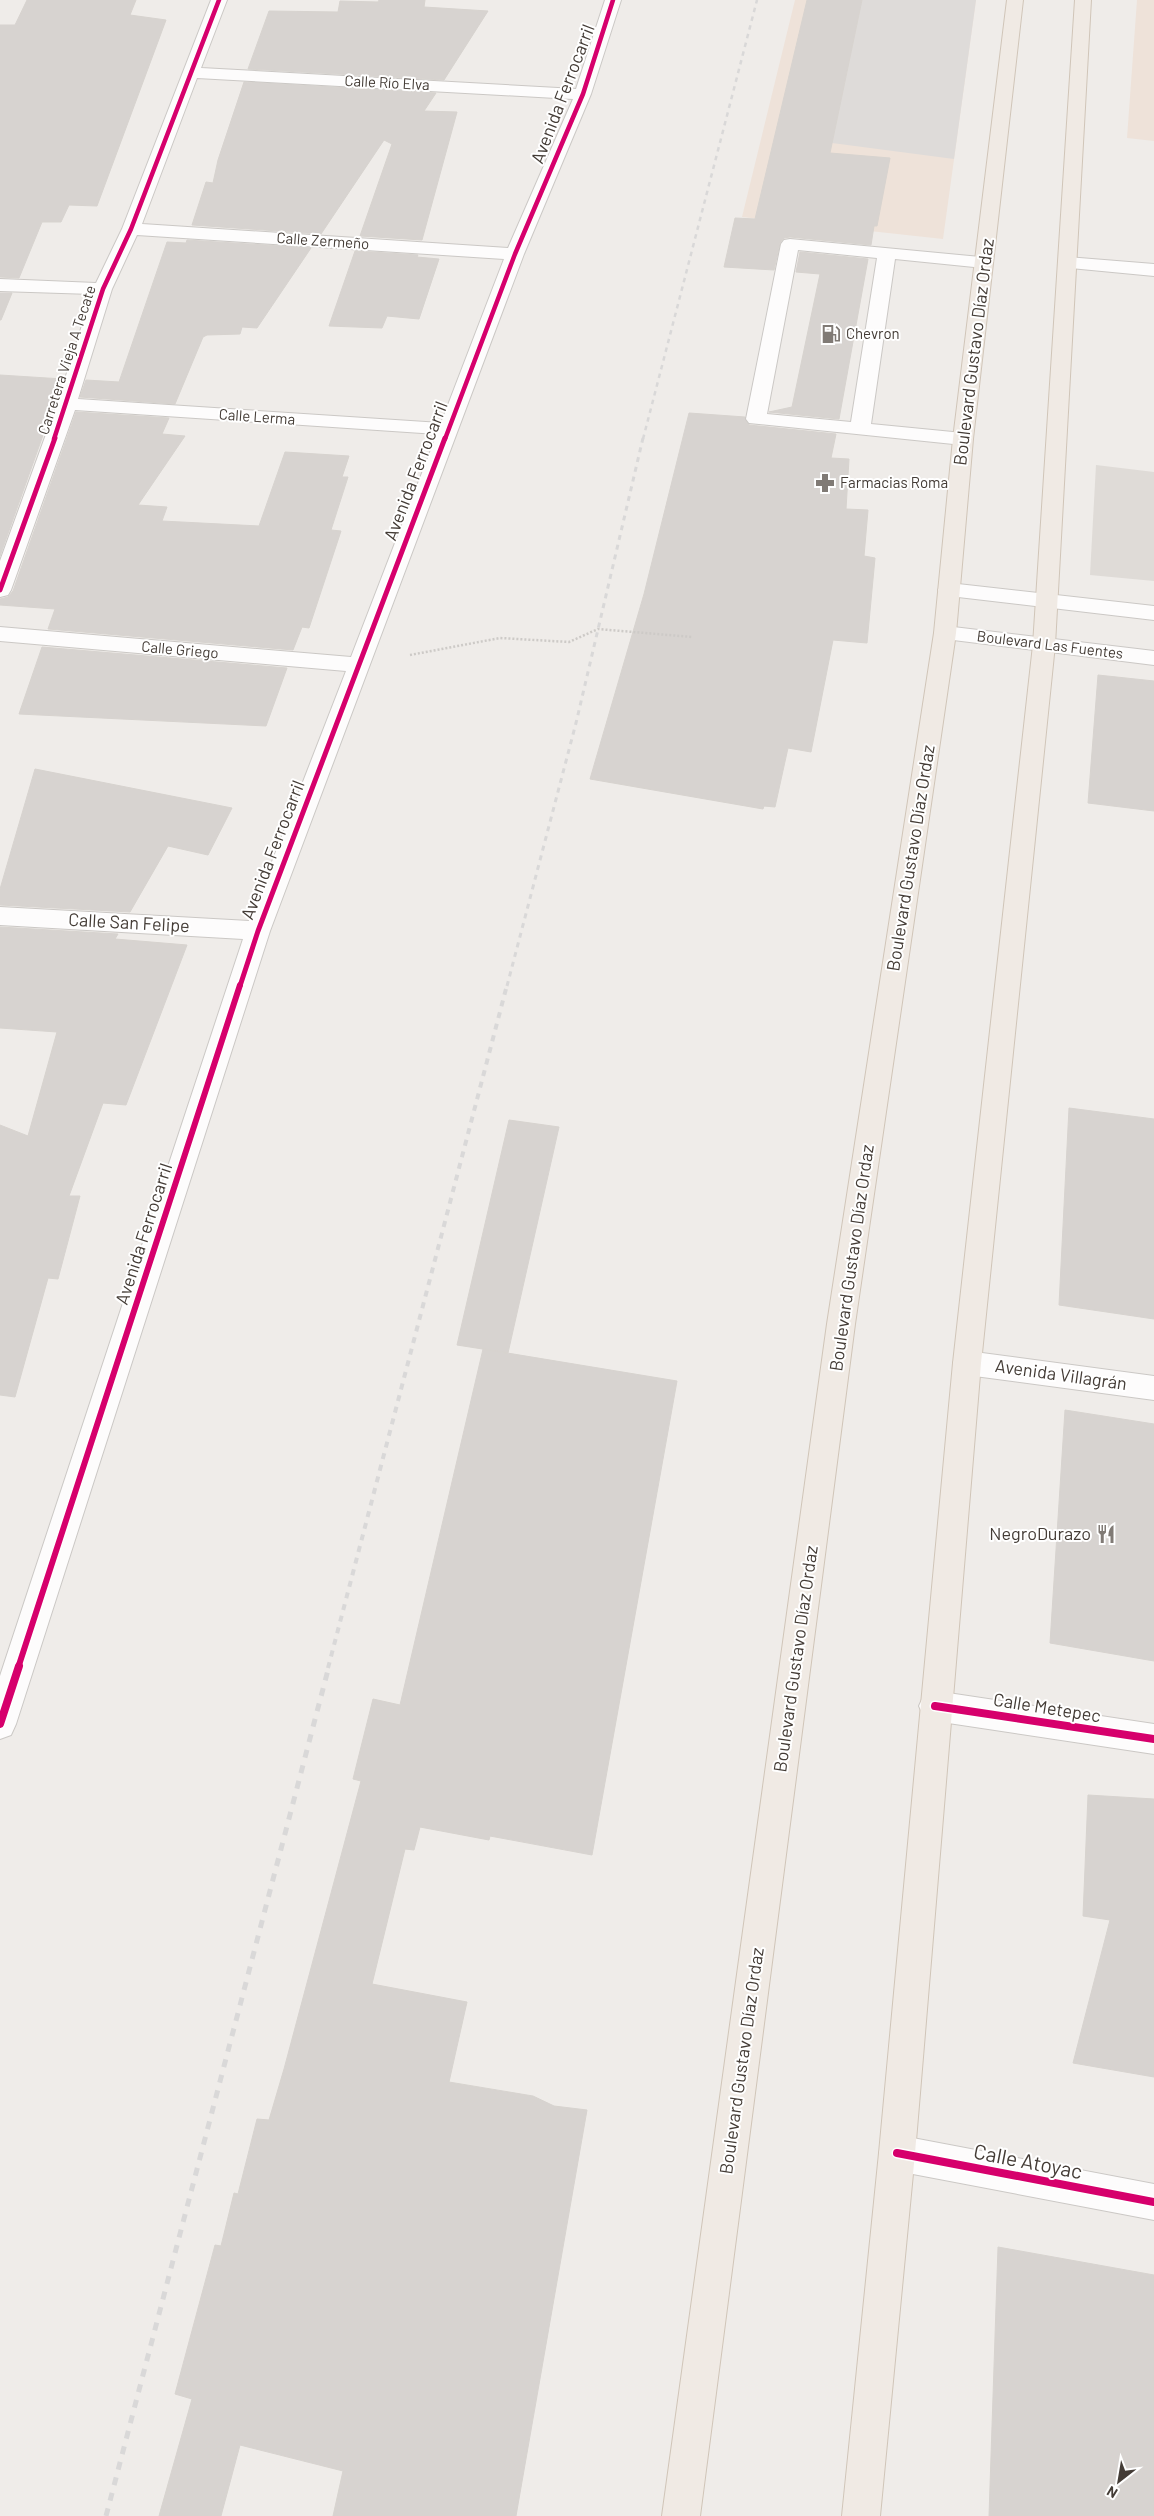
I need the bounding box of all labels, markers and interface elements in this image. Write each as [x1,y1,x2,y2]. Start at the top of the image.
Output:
street label: Avenida Ferrocarril [525,21,599,166]
street label: Calle Río Elva [344,71,430,93]
street label: Calle Zermeño [276,228,370,252]
street label: Boulevard Gustavo Díaz Ordaz [948,237,998,467]
street label: Carretera Vieja A Tecate [33,283,99,437]
fuel station icon: Chevron [820,323,842,345]
place label: Chevron [846,324,900,342]
street label: Avenida Ferrocarril [378,398,452,543]
street label: Calle Lerma [218,404,296,428]
pharmacy icon: Farmacias Roma [814,472,836,494]
place label: Farmacias Roma [840,473,948,491]
street label: Boulevard Las Fuentes [976,626,1124,662]
street label: Calle Griego [141,637,219,661]
street label: Boulevard Gustavo Díaz Ordaz [881,743,939,973]
street label: Avenida Ferrocarril [235,777,309,922]
street label: Calle San Felipe [68,908,190,936]
street label: Boulevard Gustavo Díaz Ordaz [824,1143,878,1373]
street label: Avenida Ferrocarril [110,1160,176,1307]
street label: Avenida Villagrán [994,1354,1128,1394]
place label: NegroDurazo [989,1522,1091,1544]
restaurant icon: NegroDurazo [1095,1523,1117,1545]
street label: Boulevard Gustavo Díaz Ordaz [768,1544,822,1774]
street label: Calle Metepec [992,1688,1102,1726]
street label: Boulevard Gustavo Díaz Ordaz [714,1946,768,2176]
street label: Calle Atoyac [972,2138,1085,2183]
north arrow [1094,2456,1144,2506]
text: N [1104,2483,1120,2502]

